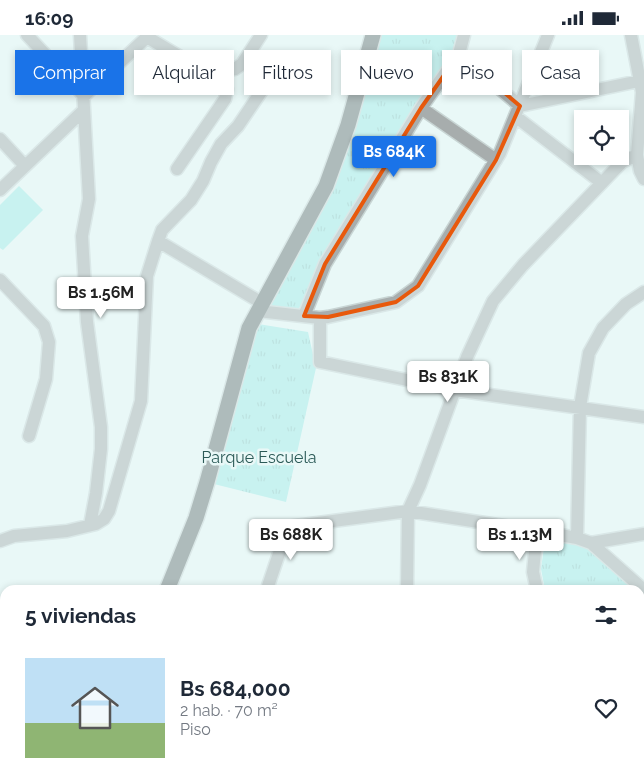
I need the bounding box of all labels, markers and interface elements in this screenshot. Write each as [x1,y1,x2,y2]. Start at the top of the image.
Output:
text: 16:09 [25,7,73,29]
chip: Comprar [15,50,124,95]
chip: Alquilar [134,50,234,95]
chip: Filtros [244,50,331,95]
chip: Nuevo [341,50,432,95]
chip: Piso [442,50,512,95]
chip: Casa [522,50,599,95]
map controls [574,110,629,165]
button: locate [574,110,629,165]
pin: Bs 684K [348,135,440,178]
text: Bs 684K [363,142,425,161]
pin: Bs 1.56M [49,277,153,319]
text: Bs 1.56M [68,283,134,302]
pin: Bs 831K [402,361,494,403]
text: Bs 831K [418,367,478,386]
park label: Parque Escuela [201,448,317,467]
pin: Bs 688K [245,519,337,561]
pin: Bs 1.13M [468,519,572,561]
text: Bs 688K [260,525,322,544]
text: Bs 1.13M [488,525,552,544]
icon: filters [592,601,620,629]
text: 5 viviendas [25,603,136,628]
text: Bs 684,000 [180,676,291,701]
icon: home [65,678,125,738]
icon: heart [592,694,620,722]
text: 2 hab. · 70 m² [180,701,278,720]
text: Piso [180,720,211,739]

